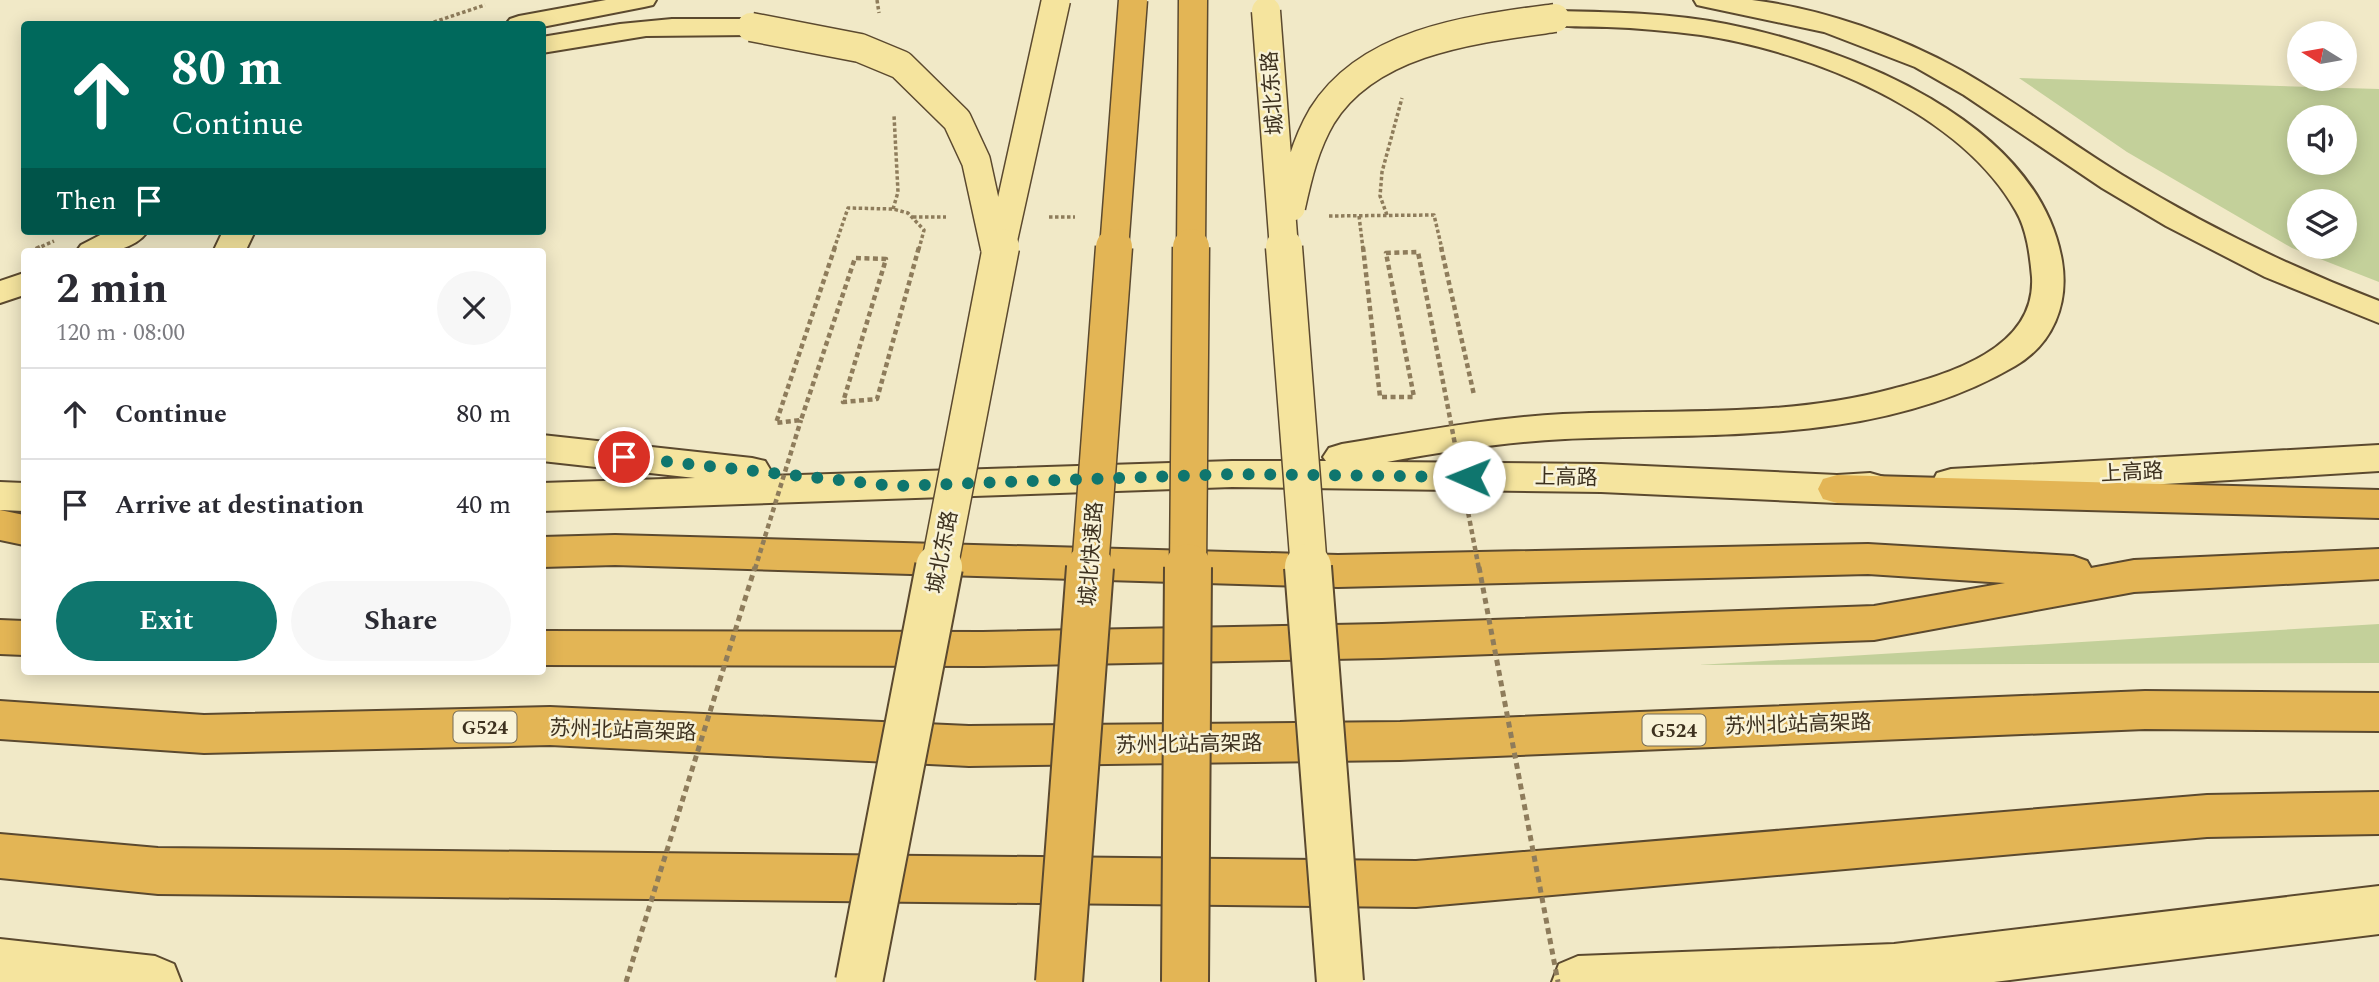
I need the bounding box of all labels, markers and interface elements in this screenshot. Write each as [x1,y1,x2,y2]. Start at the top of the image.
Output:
north arrow [2287,21,2357,91]
map controls [2287,21,2357,259]
text: 80 m [171,32,282,107]
icon: ahead [56,49,147,140]
street label: 城北东路 [1254,50,1292,136]
text: Continue [171,100,304,149]
button: sound [2287,105,2357,175]
text: Then [56,181,116,221]
icon: arrive [130,182,168,220]
button: layers [2287,189,2357,259]
text: 2 min [56,258,168,321]
button: close [437,271,511,345]
text: 120 m · 08:00 [56,316,185,351]
text: Continue [115,394,227,434]
text: 80 m [456,394,511,434]
icon: ahead [56,395,94,433]
pin [594,427,654,487]
icon: arrive [605,438,643,476]
position arrow [1432,440,1506,514]
street label: 上高路 [2100,455,2164,491]
street label: 上高路 [1534,461,1598,495]
text: Arrive at destination [115,485,364,525]
text: 40 m [456,485,511,525]
icon: arrive [56,486,94,524]
street label: 城北快速路 [1072,501,1112,608]
street label: 城北东路 [919,508,967,596]
button: Exit [56,581,277,661]
button: Share [291,581,511,661]
street label: 苏州北站高架路 [1724,706,1872,744]
road number: G524 [454,712,516,742]
street label: 苏州北站高架路 [549,712,697,750]
road number: G524 [1642,715,1706,746]
street label: 苏州北站高架路 [1115,728,1263,762]

